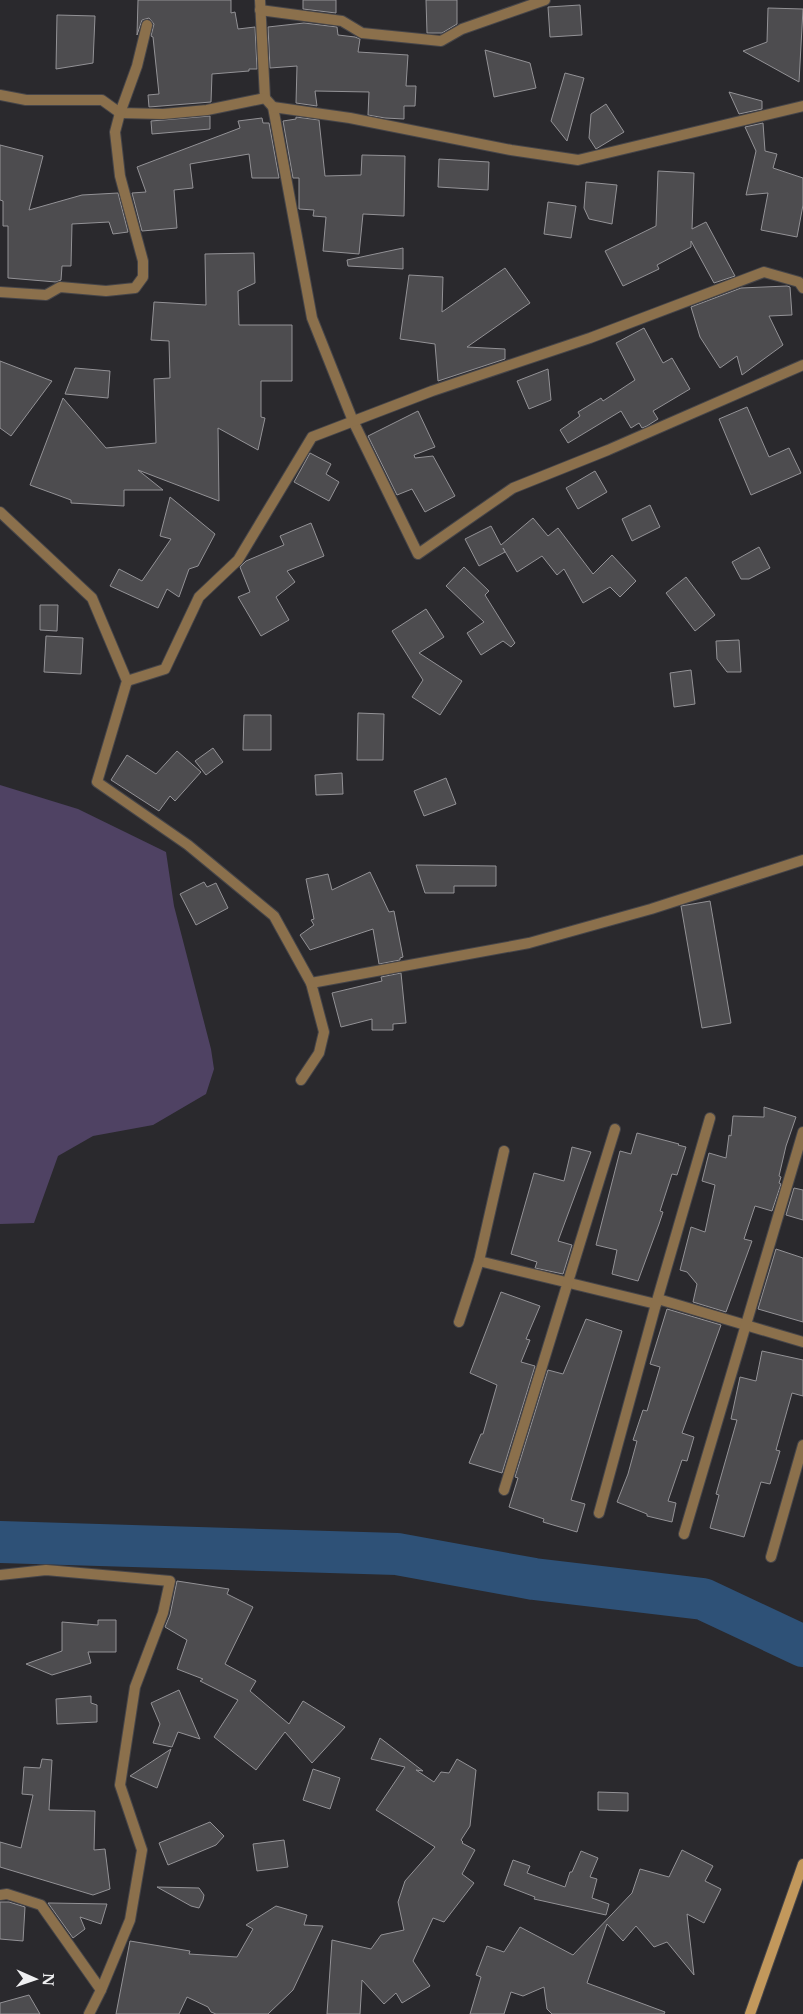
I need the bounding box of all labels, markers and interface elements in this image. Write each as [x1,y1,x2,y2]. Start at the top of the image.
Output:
north arrow [10,1954,60,2004]
text: N [39,1973,57,1986]

